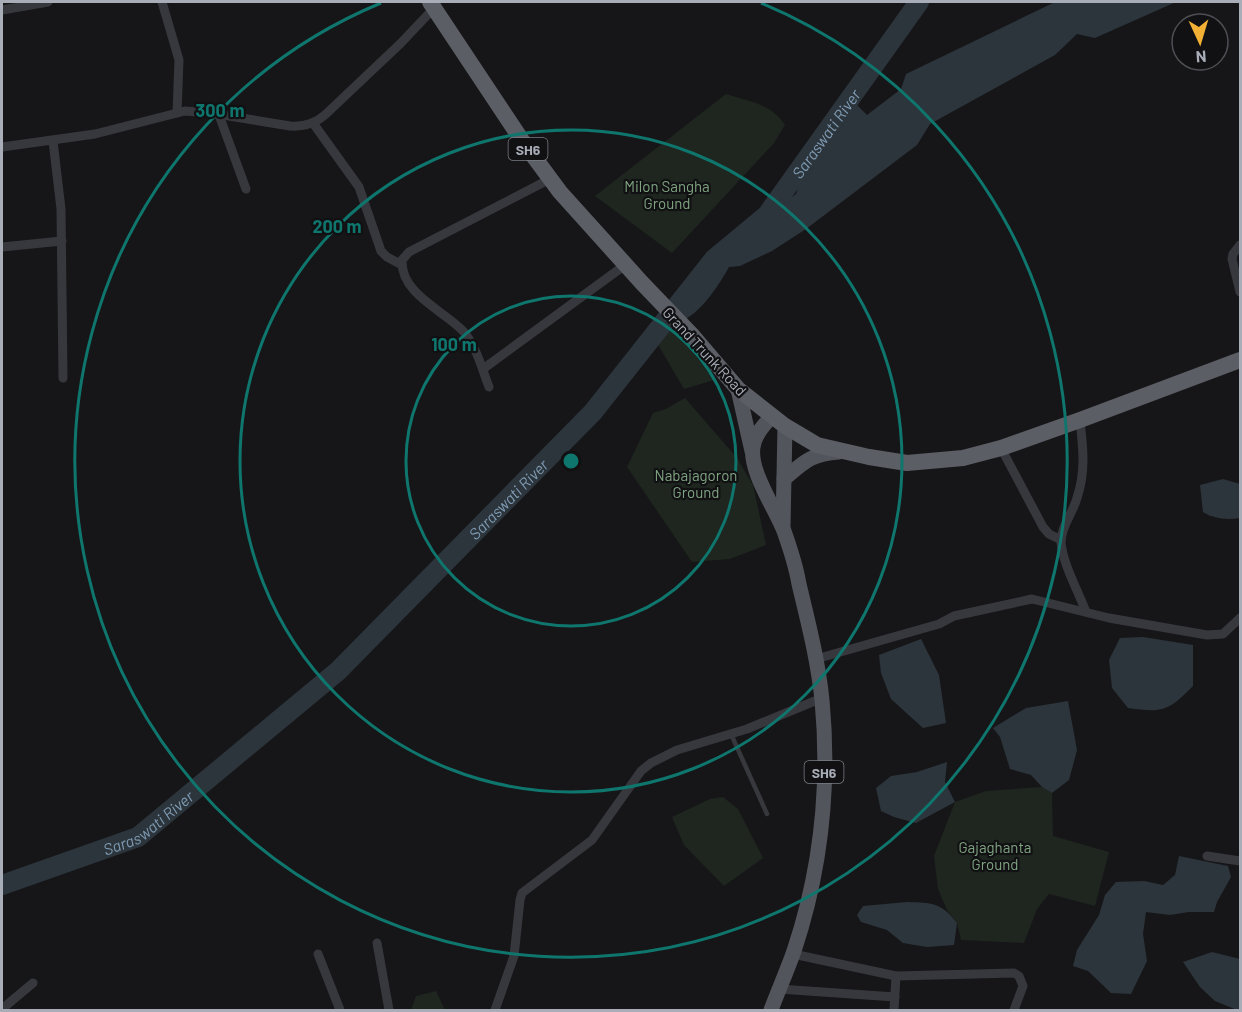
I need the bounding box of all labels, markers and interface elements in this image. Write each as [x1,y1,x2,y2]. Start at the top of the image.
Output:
north arrow [1170,12,1230,72]
text: N [1195,48,1207,67]
water label: Saraswati River [787,84,864,182]
text: 300 m [196,99,244,121]
road number: SH6 [508,138,548,160]
park label: Milon Sangha Ground [624,177,710,212]
text: 200 m [312,215,362,237]
street label: Grand Trunk Road [659,303,751,399]
text: 100 m [431,333,477,355]
centre of rings [561,451,581,471]
water label: Saraswati River [464,454,552,543]
park label: Nabajagoron Ground [655,466,737,501]
road number: SH6 [804,761,844,783]
water label: Saraswati River [100,785,198,858]
park label: Gajaghanta Ground [958,838,1032,873]

